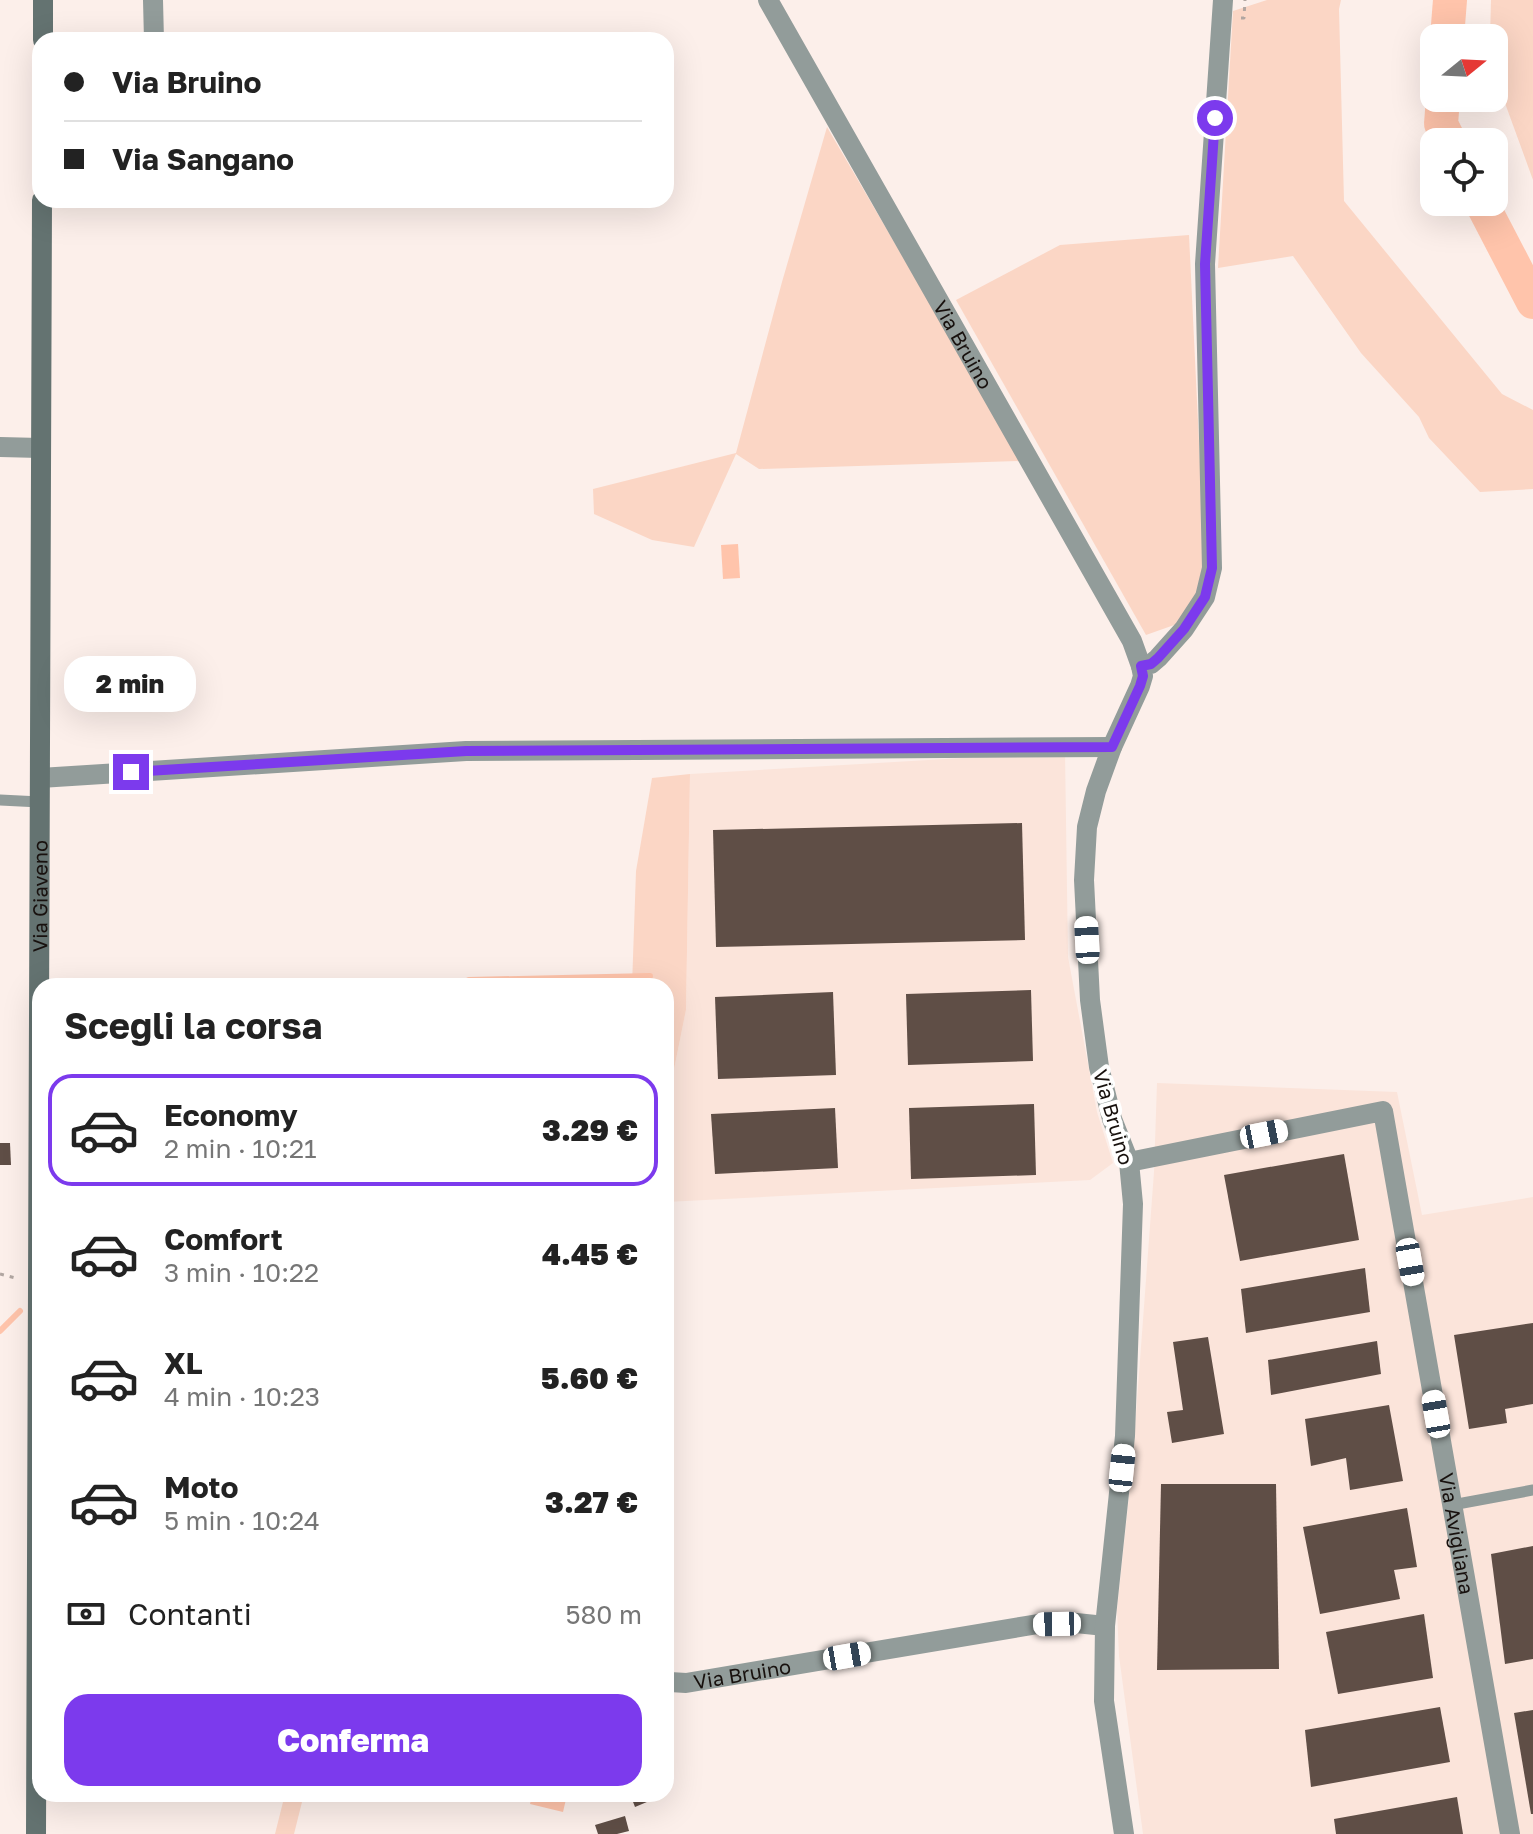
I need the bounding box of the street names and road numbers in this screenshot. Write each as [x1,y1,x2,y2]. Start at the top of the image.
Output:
street label: Via Bruino [929,296,998,393]
street label: Via Giaveno [27,840,52,952]
street label: Via Bruino [1089,1067,1139,1167]
street label: Via Avigliana [1435,1471,1480,1596]
street label: Via Bruino [692,1654,793,1694]

